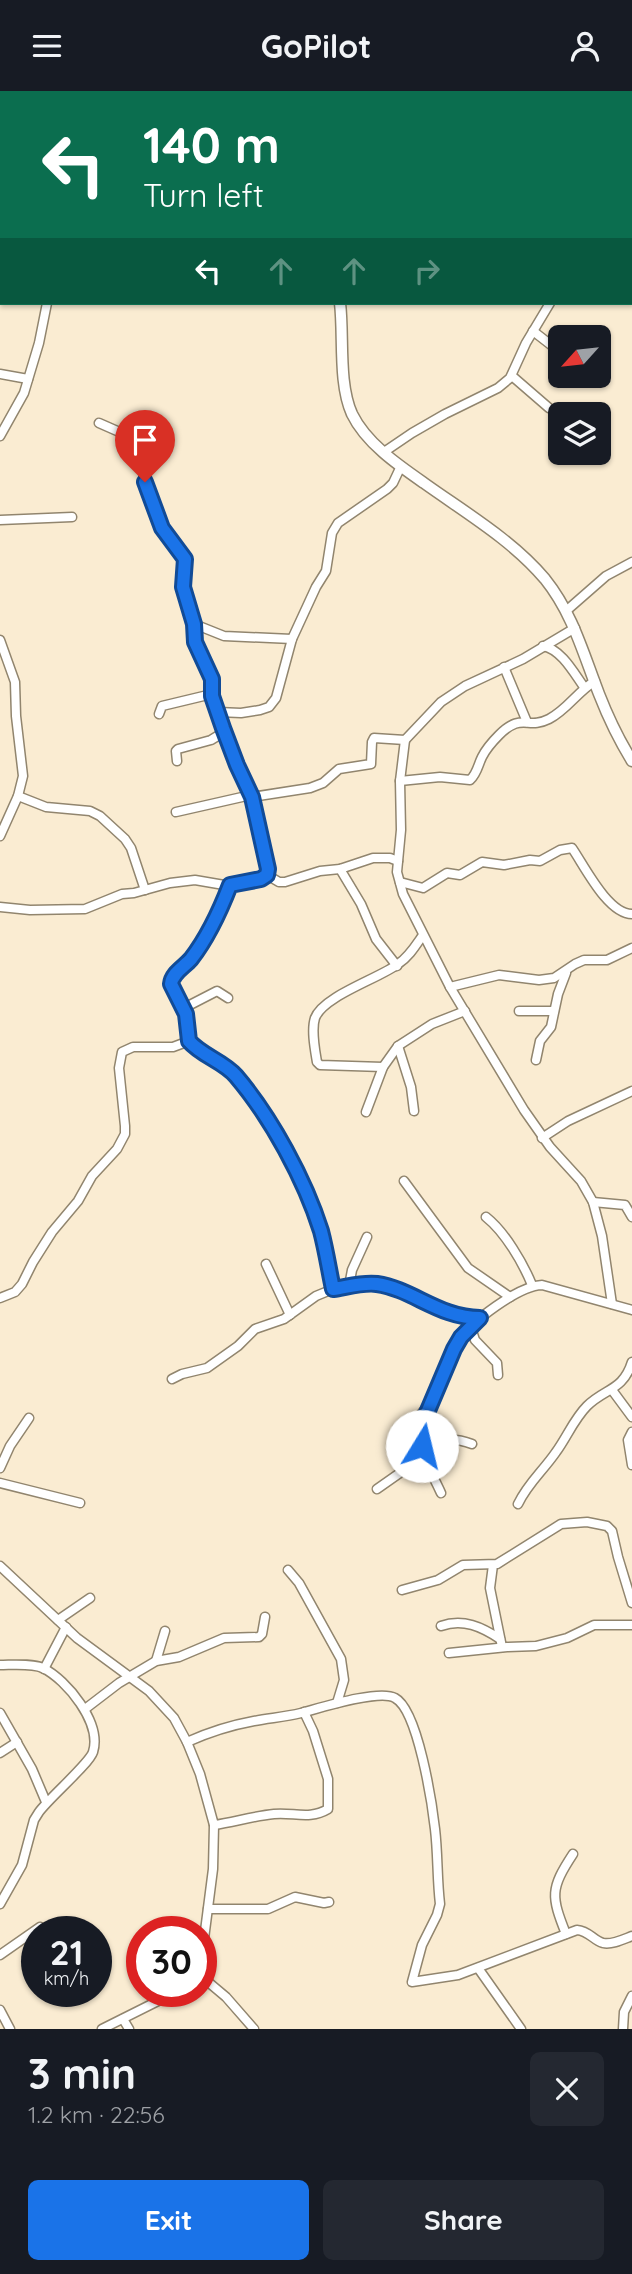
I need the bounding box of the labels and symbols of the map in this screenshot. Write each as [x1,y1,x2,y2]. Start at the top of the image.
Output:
north arrow [548,325,611,389]
pin [115,410,175,482]
position arrow [385,1409,459,1483]
speed limit sign: 30 [126,1916,217,2007]

